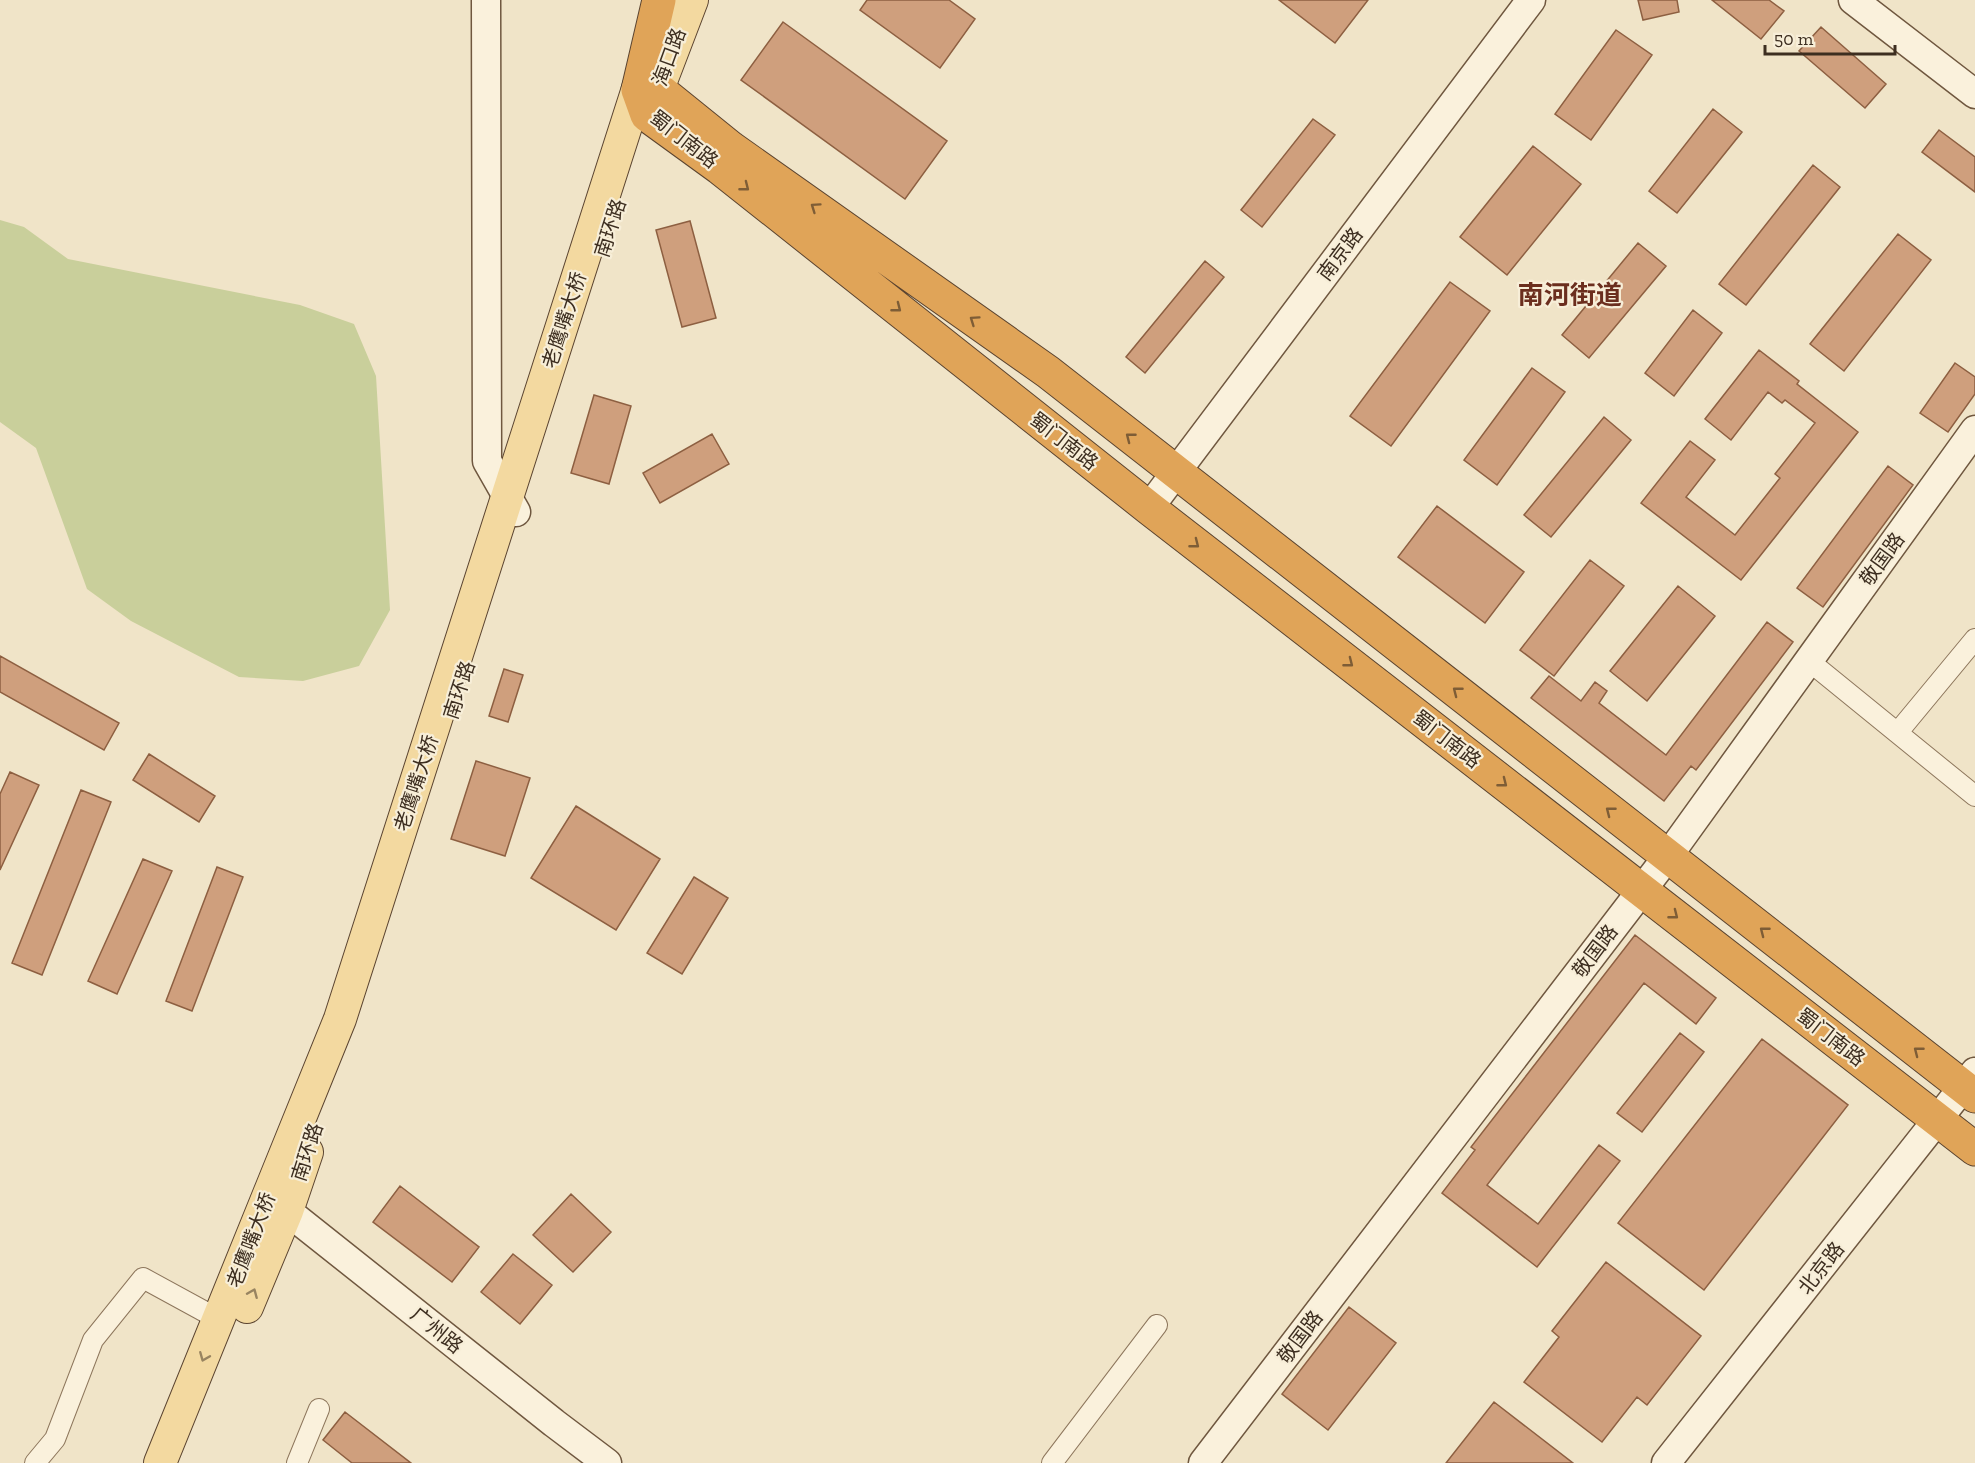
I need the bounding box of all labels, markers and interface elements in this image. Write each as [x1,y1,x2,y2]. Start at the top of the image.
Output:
scale bar [1765,18,1896,56]
street label: 海口路 [647,25,691,89]
text: 50 m [1774,28,1814,50]
street label: 蜀门南路 [645,105,723,173]
one-way arrow [738,180,749,191]
street label: 南环路 [589,196,631,260]
one-way arrow [810,203,821,214]
street label: 南京路 [1312,223,1368,285]
street label: 老鹰嘴大桥 [537,269,591,371]
district label: 南河街道 [1518,279,1622,311]
one-way arrow [891,301,902,312]
one-way arrow [969,316,980,327]
street label: 蜀门南路 [1025,407,1103,475]
one-way arrow [1126,433,1137,444]
street label: 敬国路 [1855,528,1909,590]
one-way arrow [1189,537,1200,548]
one-way arrow [1343,656,1354,667]
street label: 南环路 [438,658,480,722]
one-way arrow [1452,688,1463,699]
street label: 蜀门南路 [1408,705,1486,773]
street label: 老鹰嘴大桥 [389,732,443,834]
one-way arrow [1497,776,1508,787]
one-way arrow [1606,808,1617,819]
one-way arrow [1667,908,1678,919]
street label: 敬国路 [1567,920,1623,982]
one-way arrow [1760,928,1771,939]
street label: 蜀门南路 [1792,1003,1870,1071]
one-way arrow [1914,1047,1925,1058]
street label: 南环路 [286,1120,328,1184]
street label: 老鹰嘴大桥 [222,1189,280,1291]
street label: 北京路 [1793,1237,1849,1299]
one-way arrow [246,1288,258,1299]
street label: 广州路 [406,1302,468,1358]
street label: 敬国路 [1272,1306,1328,1368]
one-way arrow [199,1351,211,1362]

